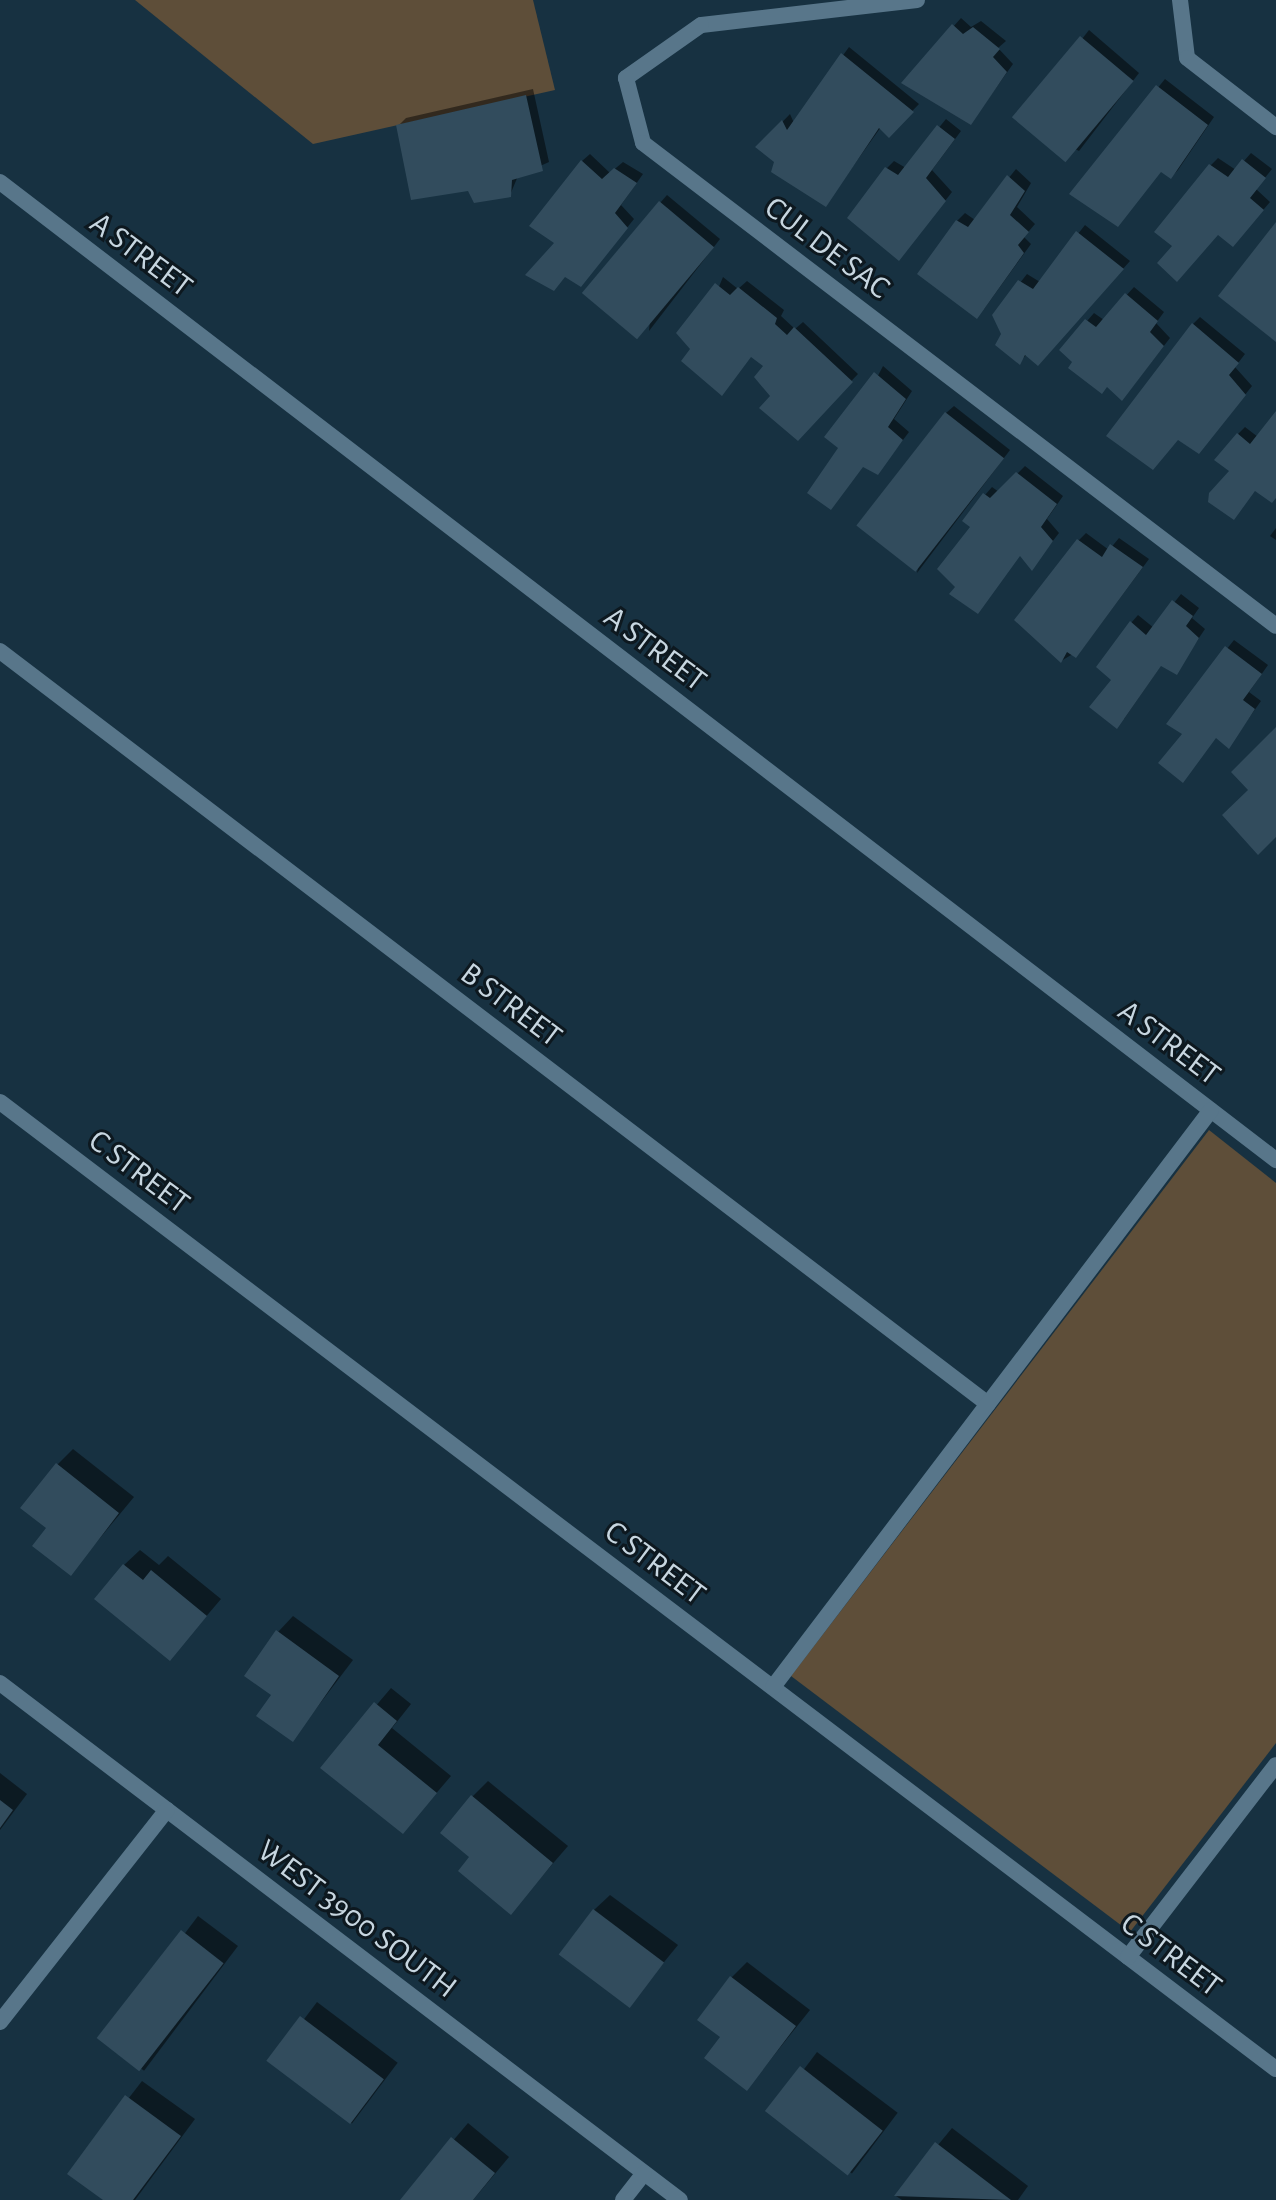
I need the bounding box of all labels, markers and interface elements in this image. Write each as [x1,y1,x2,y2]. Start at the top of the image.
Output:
street label: CUL DE SAC [757,189,897,307]
street label: A STREET [82,204,200,306]
street label: A STREET [596,598,714,700]
street label: B STREET [453,954,569,1056]
street label: A STREET [1110,992,1228,1094]
street label: C STREET [81,1122,197,1222]
street label: C STREET [597,1513,713,1613]
street label: WEST 3900 SOUTH [250,1831,464,2007]
street label: C STREET [1113,1905,1229,2005]

